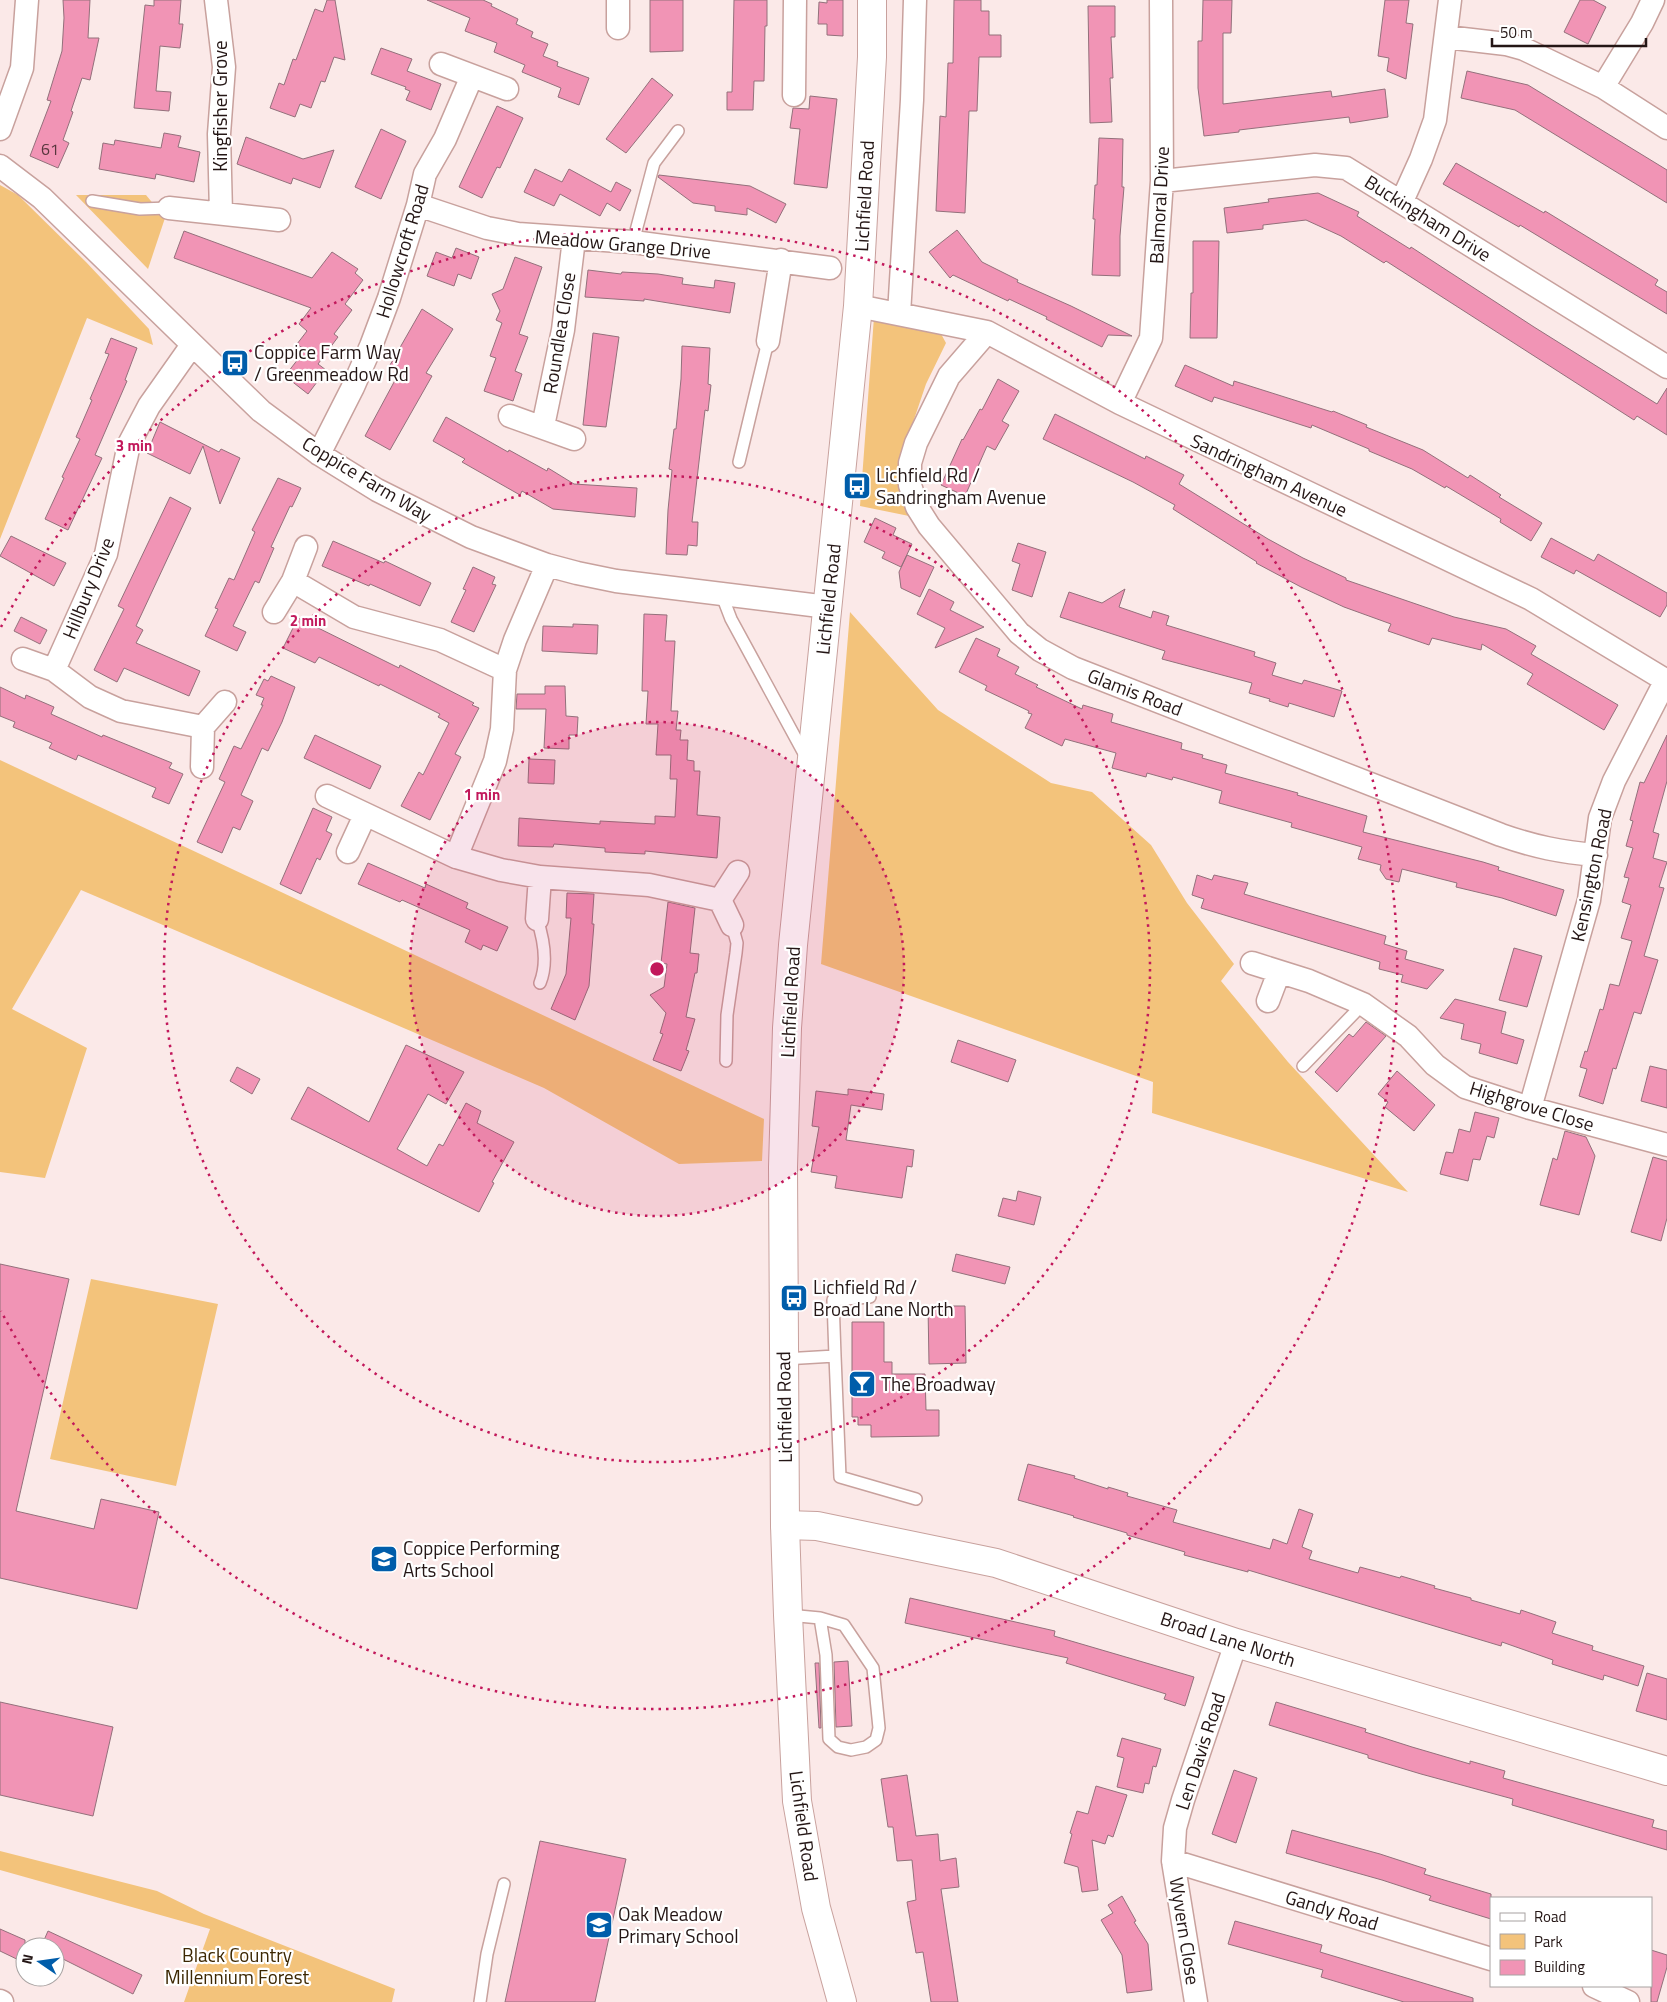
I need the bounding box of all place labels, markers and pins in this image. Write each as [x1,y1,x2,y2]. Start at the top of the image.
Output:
place label: Coppice Farm Way / Greenmeadow Rd [254,337,409,388]
bus stop icon: Coppice Farm Way / Greenmeadow Rd [220,348,250,378]
place label: Lichfield Rd / Sandringham Avenue [876,460,1046,511]
bus stop icon: Lichfield Rd / Sandringham Avenue [842,471,872,501]
centre of rings [648,960,666,978]
place label: Lichfield Rd / Broad Lane North [813,1272,954,1323]
bus stop icon: Lichfield Rd / Broad Lane North [779,1283,809,1313]
bar icon: The Broadway [847,1369,877,1399]
place label: The Broadway [881,1369,996,1398]
place label: Coppice Performing Arts School [403,1533,560,1584]
school or university icon: Coppice Performing Arts School [369,1544,399,1574]
place label: Oak Meadow Primary School [618,1899,739,1950]
school or university icon: Oak Meadow Primary School [584,1910,614,1940]

